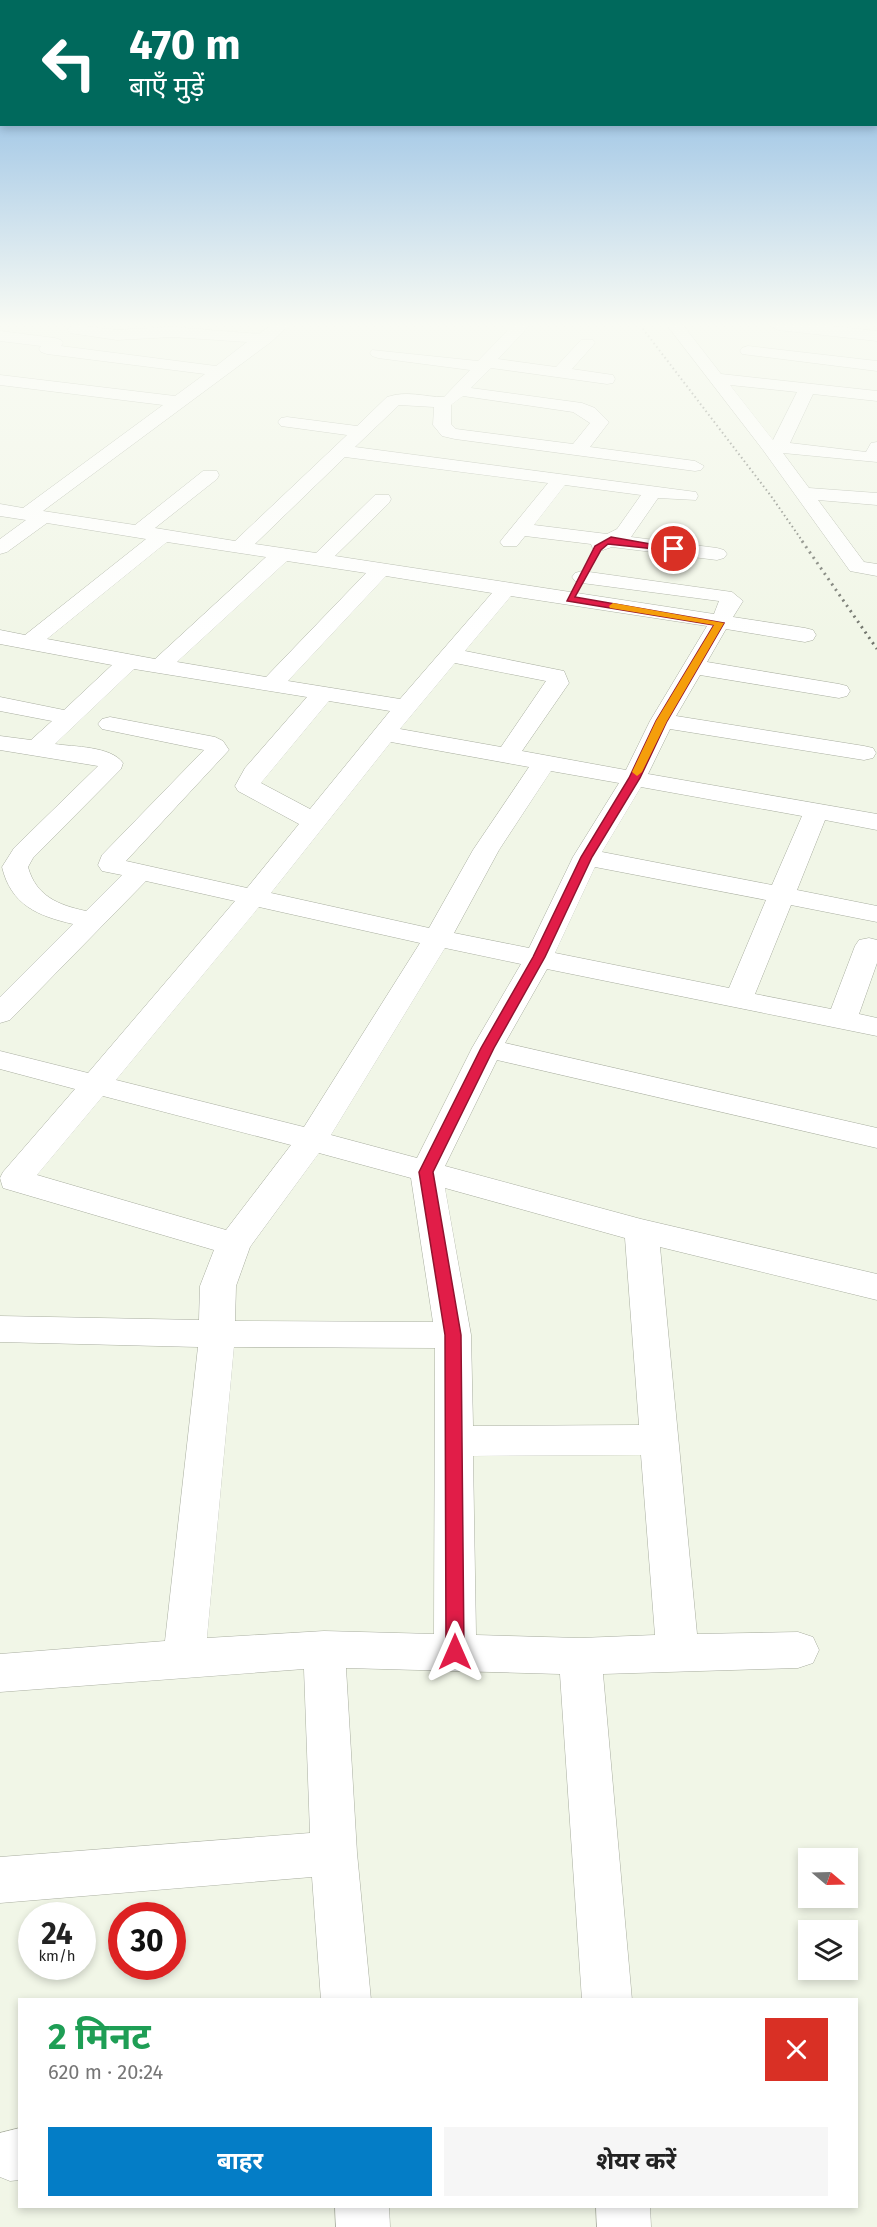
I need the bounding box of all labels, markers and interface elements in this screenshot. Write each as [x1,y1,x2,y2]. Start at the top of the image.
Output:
text: 470 m [129,20,241,70]
icon: left [30,24,108,102]
text: बाएँ मुड़ें [129,71,204,103]
pin [648,523,699,574]
icon: arrive [657,532,690,565]
position arrow [423,1620,487,1684]
north arrow [798,1848,858,1908]
map controls [798,1848,858,1980]
speed limit sign: 30 [108,1902,186,1980]
text: 24 [41,1916,73,1952]
button: layers [798,1920,858,1980]
text: km/h [38,1947,76,1965]
text: 2 मिनट [48,2015,151,2059]
button: close [765,2018,828,2081]
text: 620 m · 20:24 [48,2060,163,2084]
button: बाहर [48,2127,432,2196]
button: शेयर करें [444,2127,828,2196]

